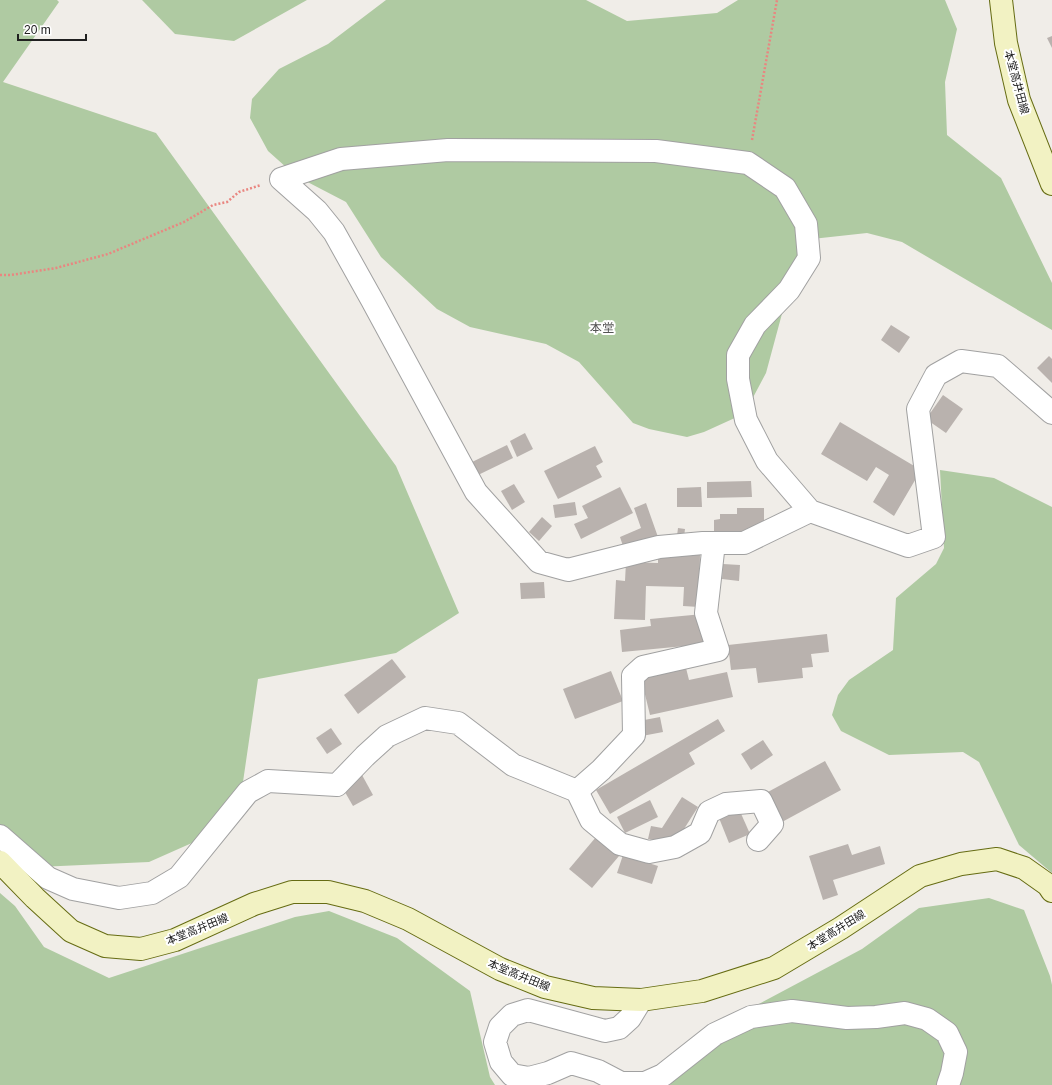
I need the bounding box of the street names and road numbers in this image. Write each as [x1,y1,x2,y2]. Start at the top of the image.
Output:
street label: 本堂高井田線 [1003,49,1031,115]
street label: 本堂高井田線 [805,907,867,953]
street label: 本堂高井田線 [164,911,230,947]
street label: 本堂高井田線 [486,957,552,993]

